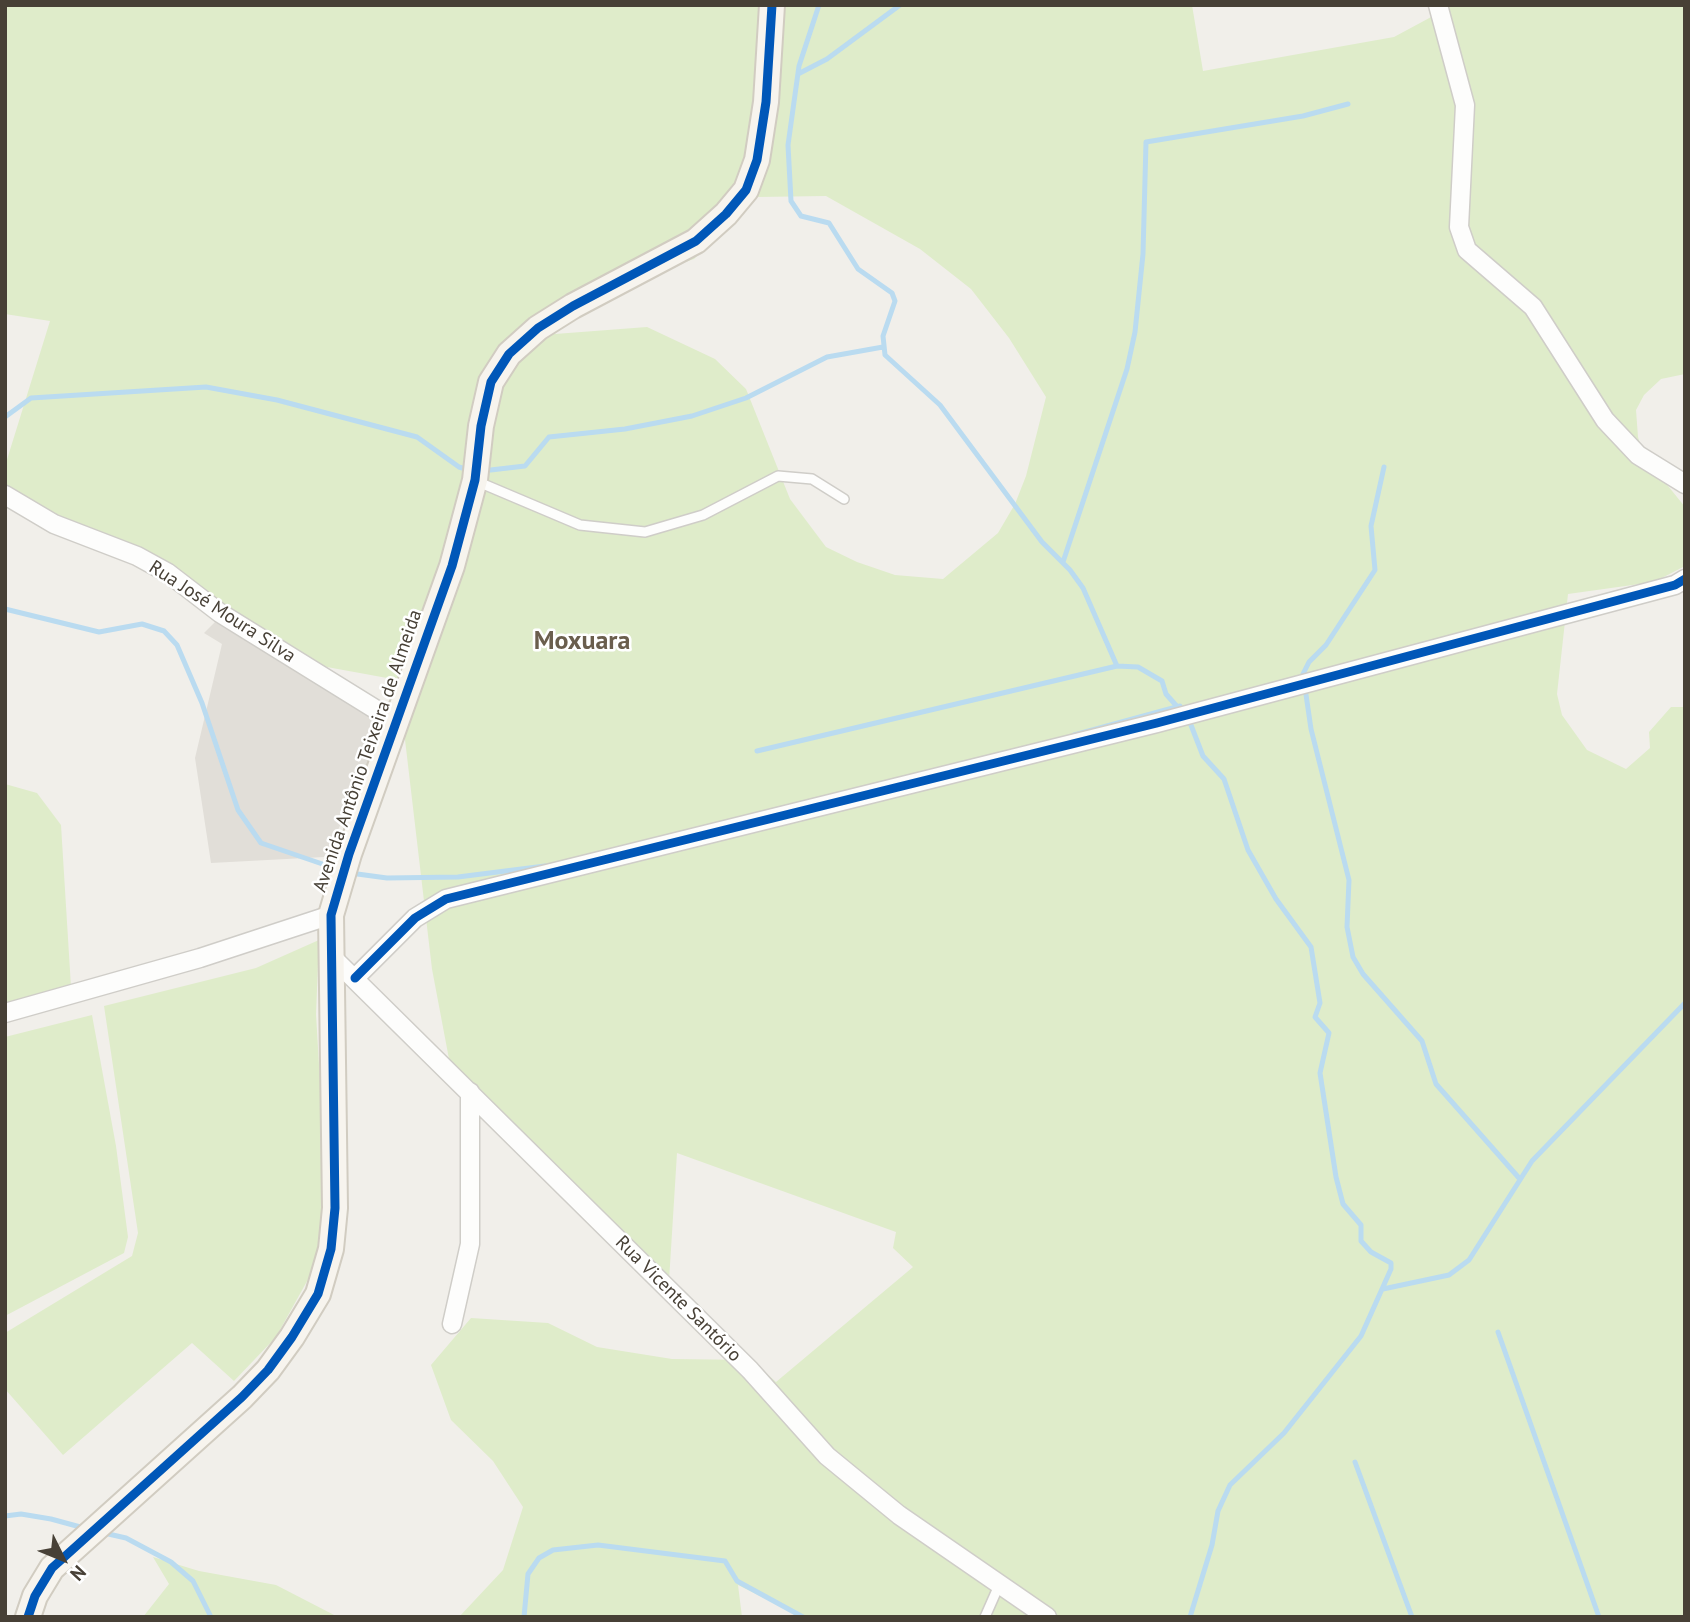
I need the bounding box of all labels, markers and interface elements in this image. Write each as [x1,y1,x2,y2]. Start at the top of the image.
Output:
street label: Rua José Moura Silva [144,556,300,668]
street label: Avenida Antônio Teixeira de Almeida [309,607,427,895]
district label: Moxuara [534,626,630,658]
street label: Rua Vicente Santório [610,1231,746,1367]
north arrow [28,1524,98,1594]
text: N [65,1561,91,1586]

